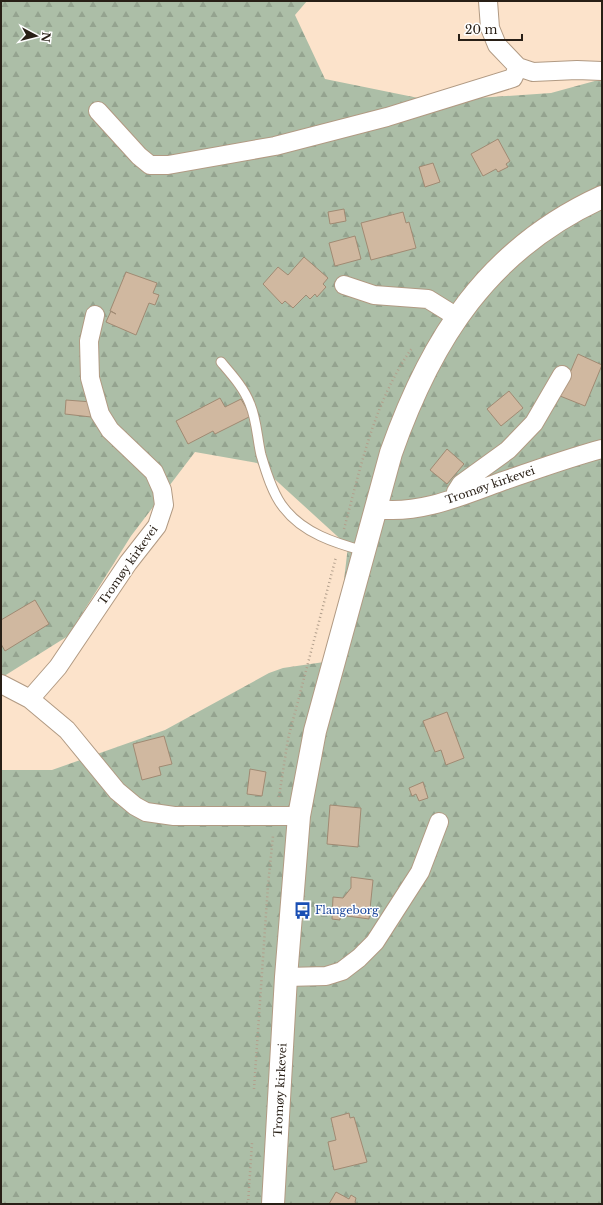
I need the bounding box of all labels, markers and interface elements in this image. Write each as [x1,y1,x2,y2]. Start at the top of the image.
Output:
north arrow [16,16,56,56]
scale bar [459,16,522,42]
text: 20 m [465,22,497,37]
text: N [38,31,54,44]
street label: Tromøy kirkevei [443,463,537,507]
street label: Tromøy kirkevei [95,522,161,607]
bus stop icon: Flangeborg [292,900,312,920]
place label: Flangeborg [315,903,379,917]
street label: Tromøy kirkevei [271,1043,289,1137]

